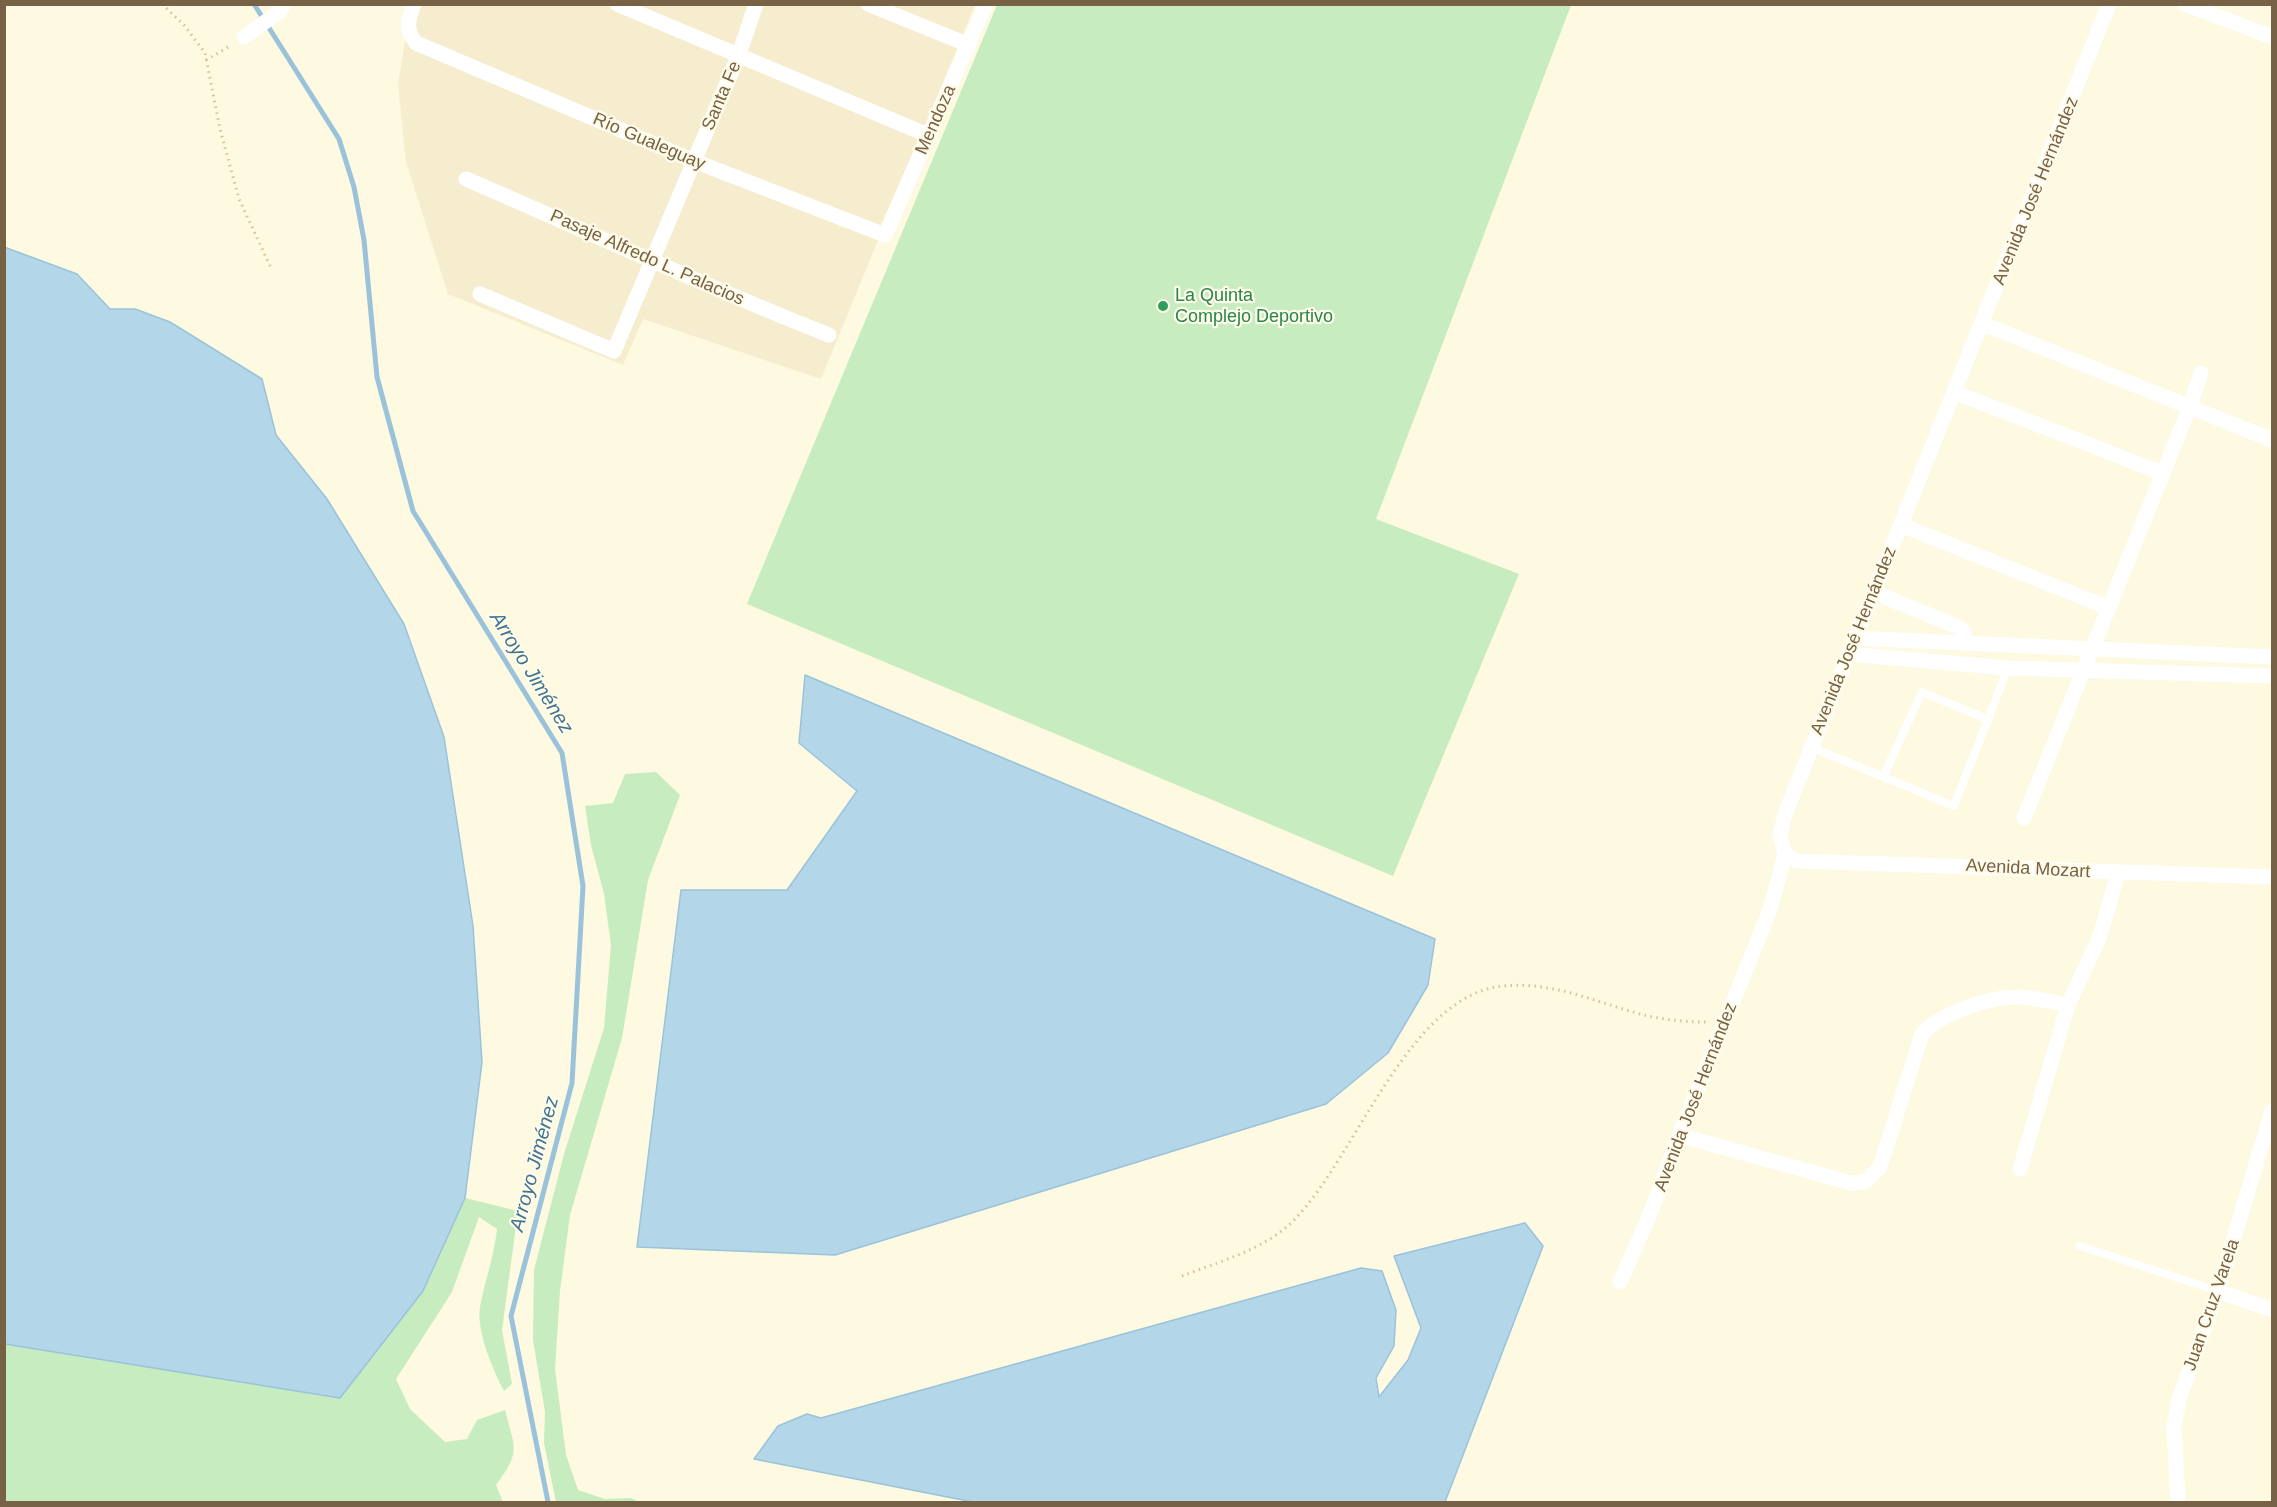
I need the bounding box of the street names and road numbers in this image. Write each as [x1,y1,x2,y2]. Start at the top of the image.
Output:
street label: Santa Fe [698,58,746,134]
street label: Mendoza [911,82,961,158]
street label: Avenida José Hernández [1988,94,2084,288]
street label: Río Gualeguay [590,109,708,175]
street label: Pasaje Alfredo L. Palacios [547,205,747,311]
street label: Avenida José Hernández [1806,544,1902,738]
street label: Avenida Mozart [1965,855,2091,883]
street label: Avenida José Hernández [1650,999,1742,1195]
street label: Juan Cruz Varela [2179,1236,2245,1374]

